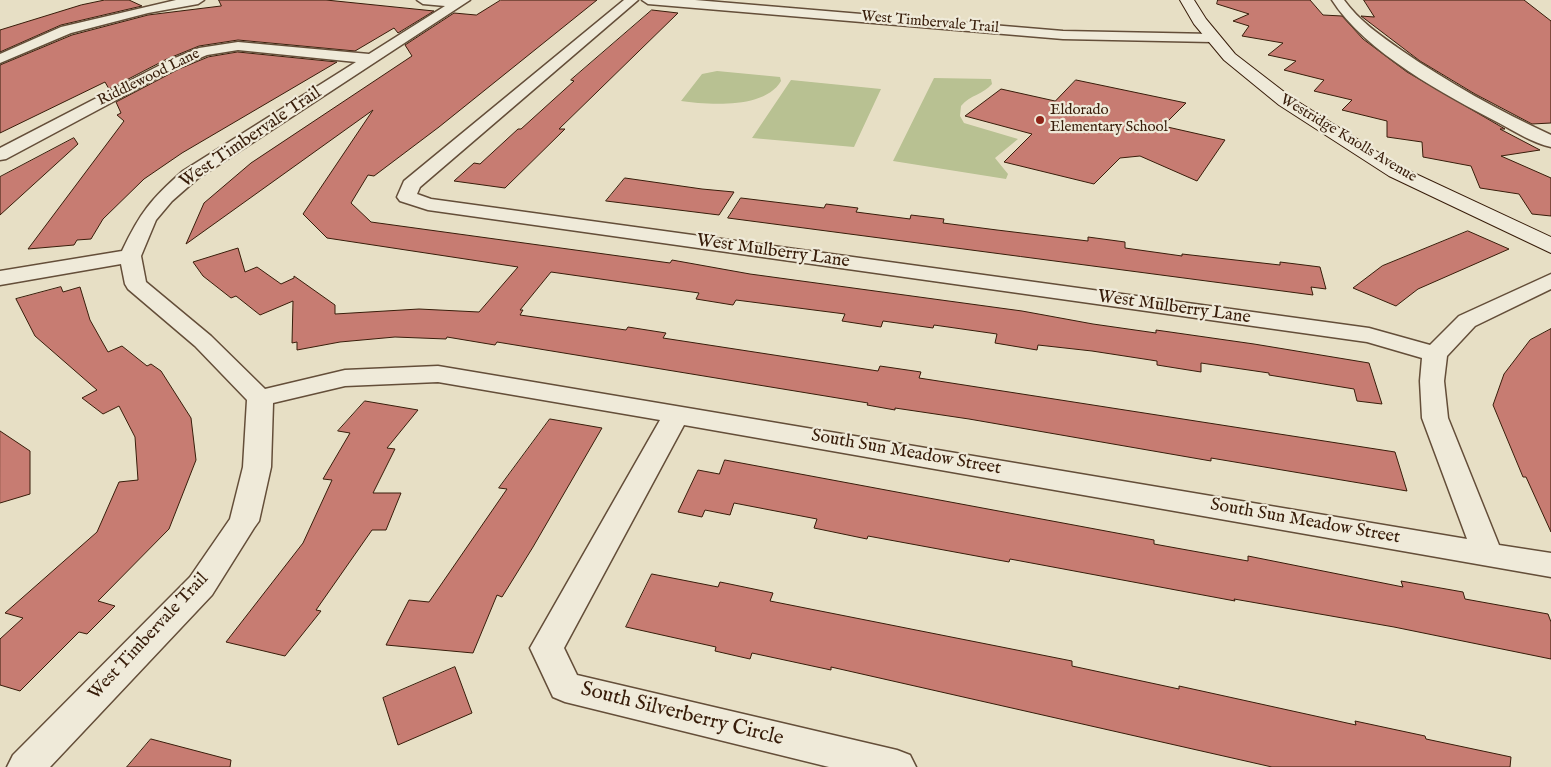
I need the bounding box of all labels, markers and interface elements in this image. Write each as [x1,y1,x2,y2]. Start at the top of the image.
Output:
street label: West Timbervale Trail [860,8,1000,38]
street label: Riddlewood Lane [95,45,203,111]
street label: West Timbervale Trail [176,83,326,193]
street label: Westridge Knolls Avenue [1276,91,1420,187]
place label: Eldorado Elementary School [1050,102,1168,137]
marker: Eldorado Elementary School [1034,114,1046,126]
street label: West Mulberry Lane [695,231,851,273]
street label: West Mulberry Lane [1096,287,1252,329]
street label: South Sun Meadow Street [809,426,1003,480]
street label: South Sun Meadow Street [1208,495,1402,549]
street label: West Timbervale Trail [85,569,213,705]
street label: South Silverberry Circle [578,678,786,752]

